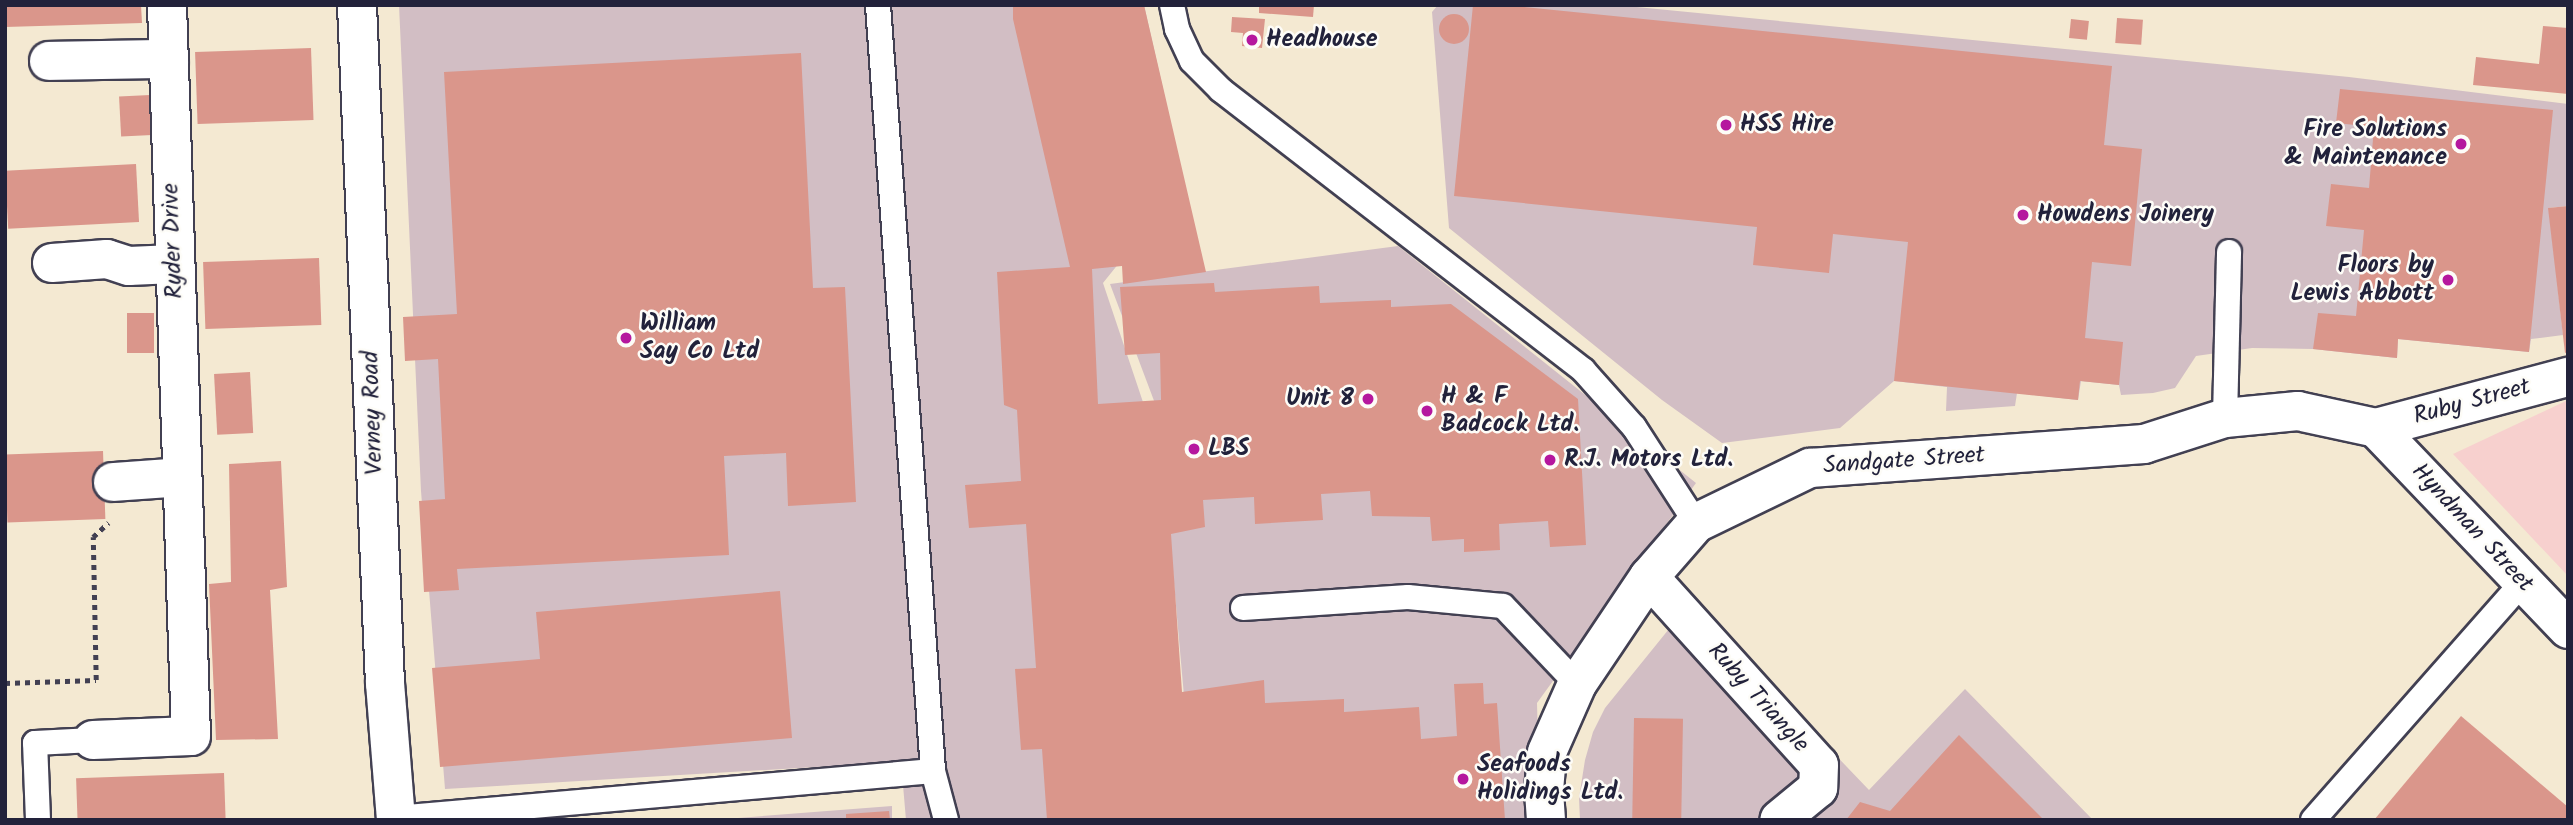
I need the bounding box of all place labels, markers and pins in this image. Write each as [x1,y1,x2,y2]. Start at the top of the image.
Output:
place label: Headhouse [1266,26,1378,54]
marker: Headhouse [1244,32,1260,48]
place label: HSS Hire [1740,111,1834,139]
place label: Fire Solutions & Maintenance [2284,116,2447,172]
marker: HSS Hire [1718,117,1734,133]
marker: Fire Solutions & Maintenance [2453,136,2469,152]
place label: Howdens Joinery [2037,201,2214,229]
marker: Howdens Joinery [2015,207,2031,223]
place label: Floors by Lewis Abbott [2291,252,2434,308]
marker: Floors by Lewis Abbott [2440,272,2456,288]
place label: William Say Co Ltd [640,310,759,366]
marker: William Say Co Ltd [618,330,634,346]
place label: H & F Badcock Ltd. [1441,383,1579,439]
place label: Unit 8 [1286,385,1354,413]
marker: Unit 8 [1360,391,1376,407]
marker: H & F Badcock Ltd. [1419,403,1435,419]
place label: LBS [1208,435,1249,463]
marker: LBS [1186,441,1202,457]
place label: R.J. Motors Ltd. [1564,446,1733,474]
marker: R.J. Motors Ltd. [1542,452,1558,468]
place label: Seafoods Holidings Ltd. [1477,751,1623,807]
marker: Seafoods Holidings Ltd. [1455,771,1471,787]

